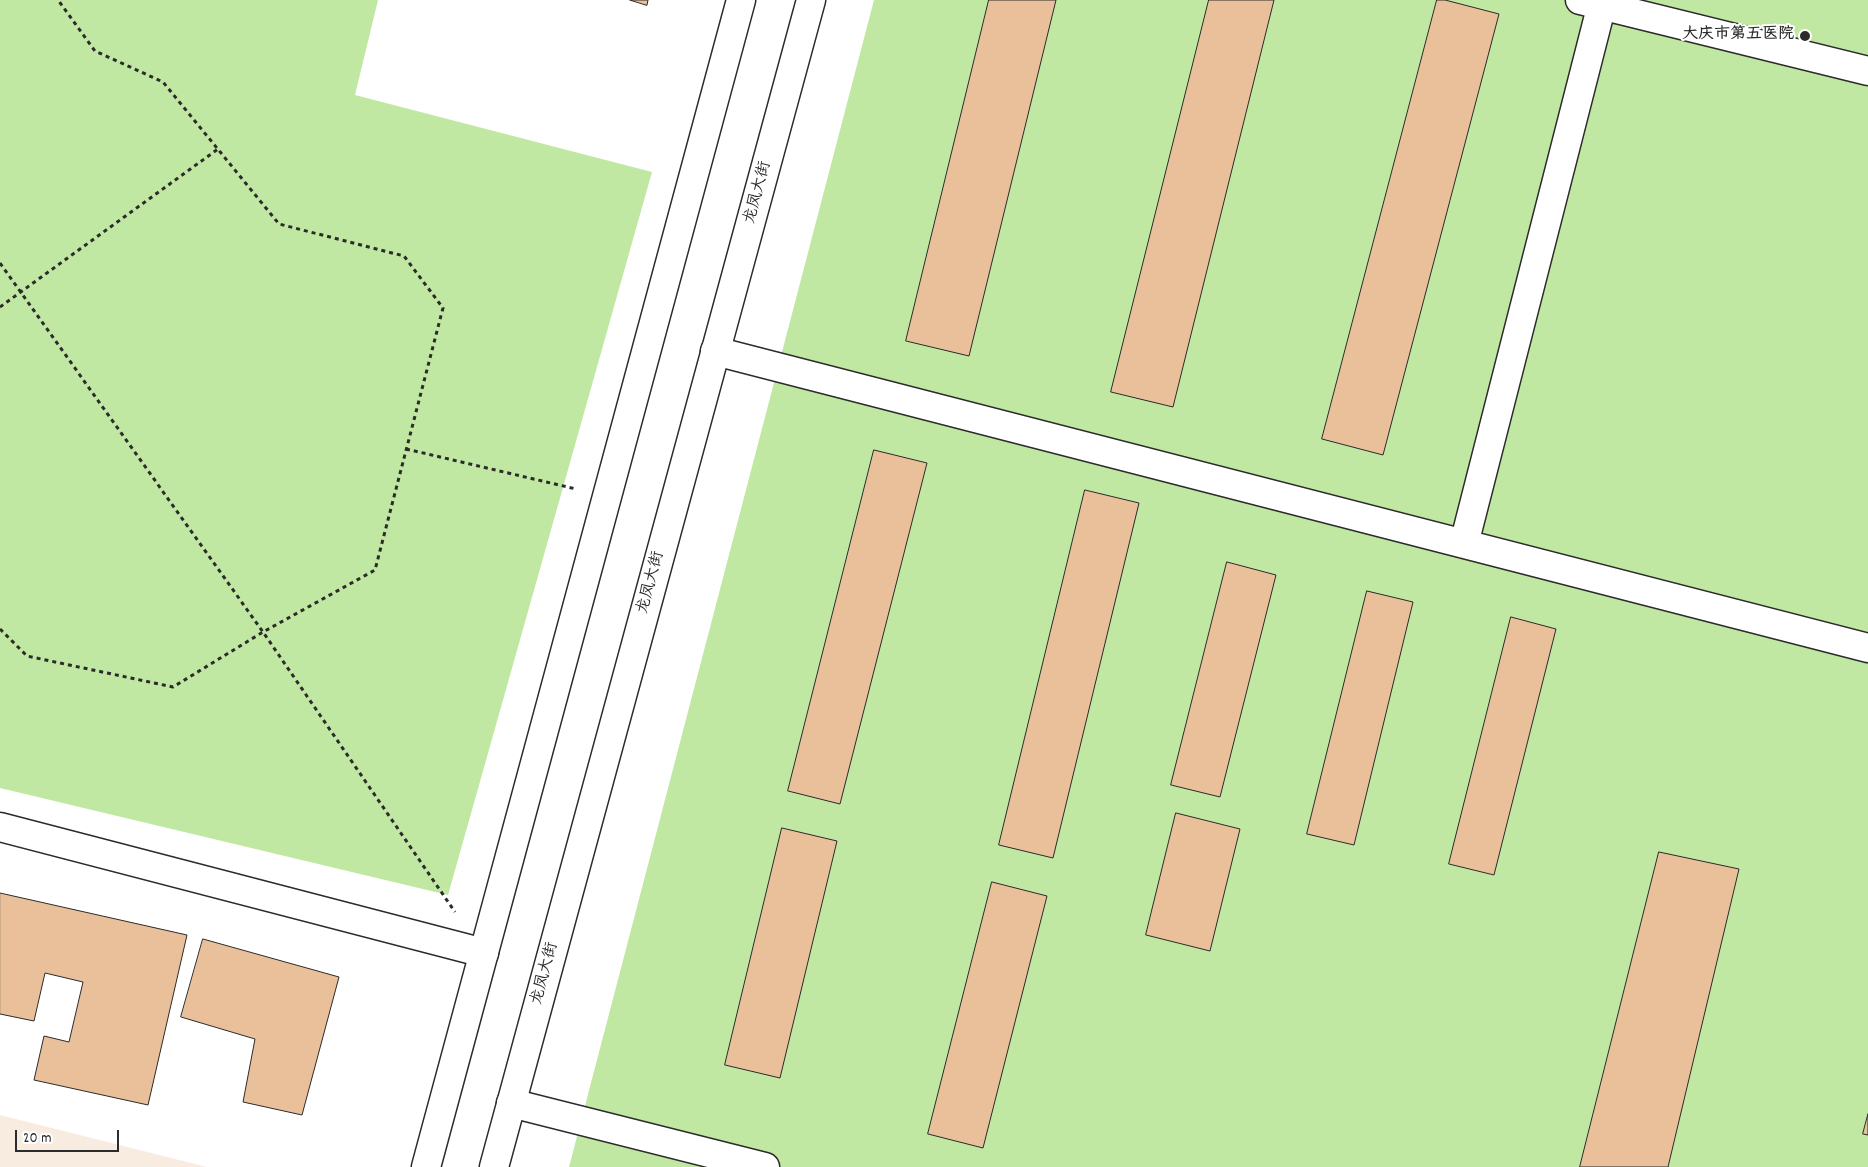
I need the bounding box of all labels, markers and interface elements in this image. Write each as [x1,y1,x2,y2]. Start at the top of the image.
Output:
place label: 大庆市第五医院 [1682,26,1794,46]
marker: 大庆市第五医院 [1798,29,1812,43]
street label: 龙凤大街 [741,160,777,226]
street label: 龙凤大街 [634,550,670,616]
street label: 龙凤大街 [528,941,564,1007]
scale bar [18,1120,121,1152]
text: 20 m [23,1128,51,1150]

